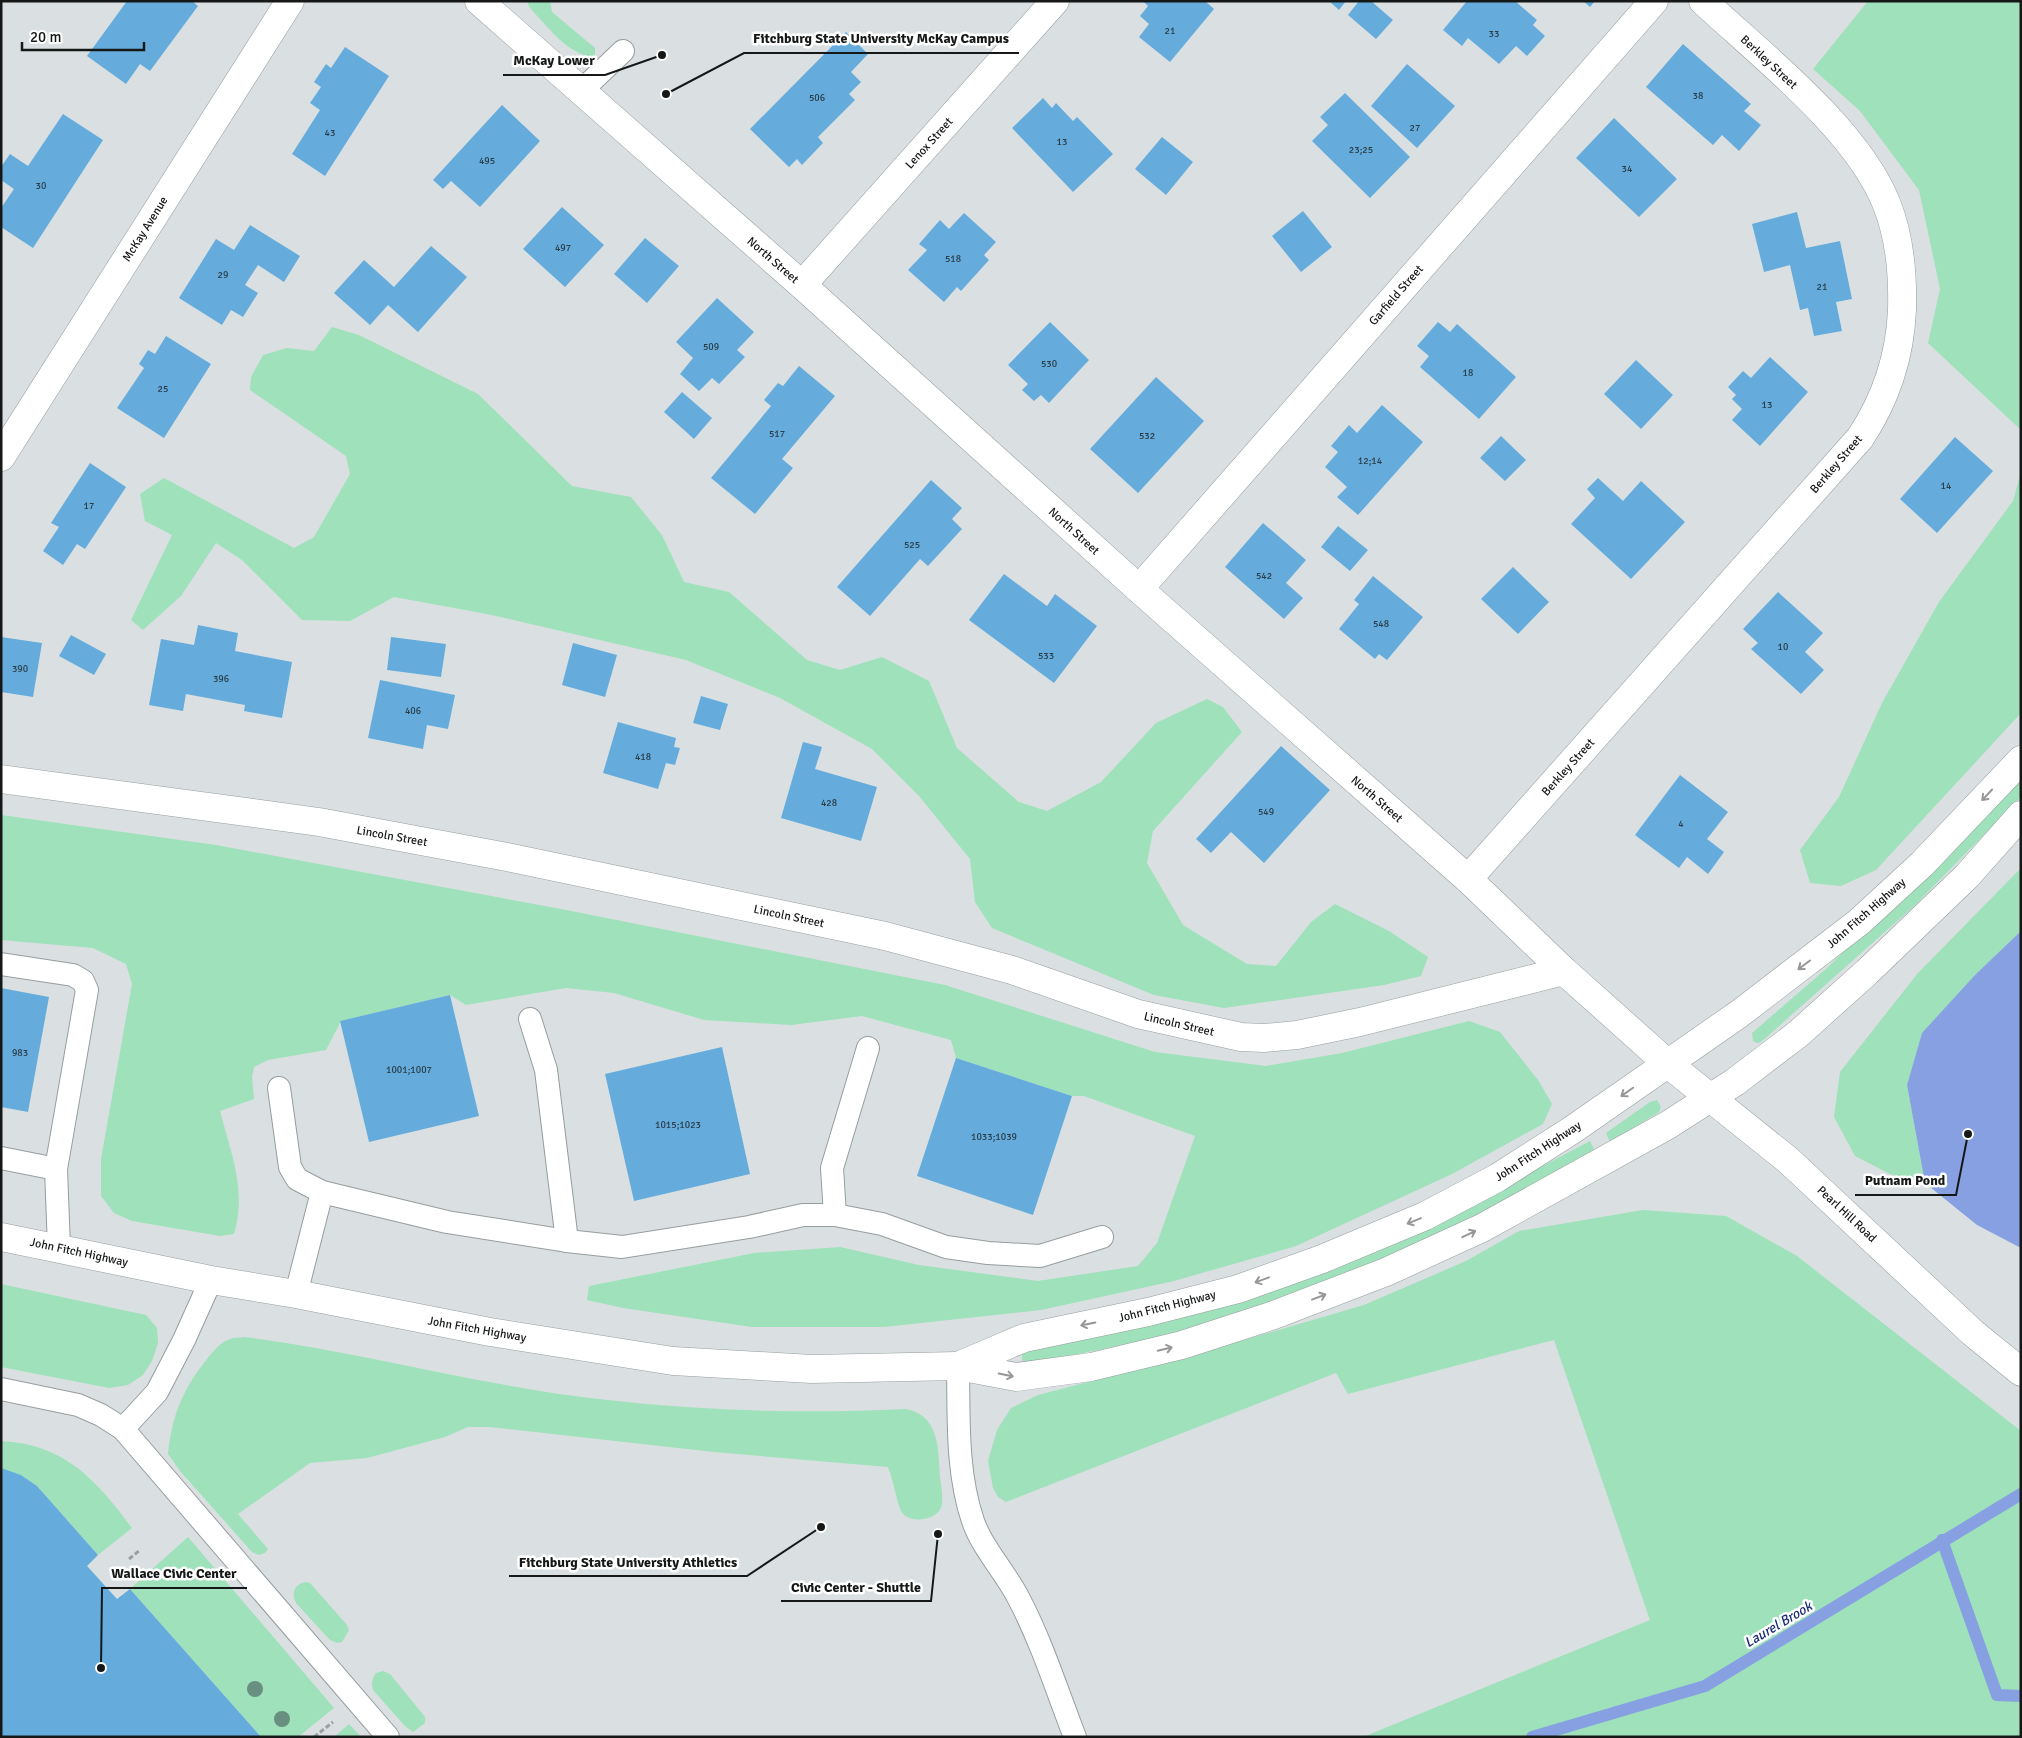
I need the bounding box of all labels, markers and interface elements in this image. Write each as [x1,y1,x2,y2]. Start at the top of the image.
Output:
scale bar [22,20,145,52]
callout: Fitchburg State University McKay Campus [744,24,1019,53]
house number: 21 [1165,25,1175,37]
text: 20 m [30,28,61,46]
house number: 33 [1489,28,1499,40]
text: Fitchburg State University McKay Campus [753,30,1009,47]
street label: Berkley Street [1737,32,1800,93]
callout: McKay Lower [503,46,605,75]
text: McKay Lower [513,52,595,69]
house number: 38 [1693,90,1703,102]
house number: 506 [809,92,825,104]
street label: Lenox Street [902,115,956,172]
house number: 27 [1410,122,1420,134]
house number: 43 [325,127,335,139]
house number: 13 [1057,136,1067,148]
house number: 23;25 [1349,144,1373,156]
house number: 495 [479,155,495,167]
house number: 34 [1622,163,1633,175]
house number: 30 [36,180,46,192]
street label: McKay Avenue [119,194,171,265]
street label: North Street [744,234,802,287]
house number: 497 [555,242,571,254]
house number: 518 [945,253,961,265]
street label: Garfield Street [1366,262,1427,329]
house number: 29 [218,269,228,281]
house number: 21 [1817,281,1827,293]
house number: 509 [703,341,719,353]
house number: 530 [1041,358,1057,370]
house number: 18 [1463,367,1473,379]
house number: 25 [158,383,168,395]
house number: 13 [1762,399,1772,411]
house number: 517 [769,428,785,440]
house number: 532 [1139,430,1155,442]
street label: Berkley Street [1807,432,1866,497]
house number: 12;14 [1358,455,1383,467]
house number: 14 [1941,480,1952,492]
house number: 17 [84,500,94,512]
street label: North Street [1045,504,1102,558]
house number: 525 [904,539,920,551]
house number: 542 [1256,570,1272,582]
house number: 548 [1373,618,1389,630]
house number: 10 [1778,641,1788,653]
house number: 533 [1038,650,1054,662]
house number: 390 [12,663,28,675]
house number: 396 [213,673,229,685]
house number: 406 [405,705,421,717]
street label: Berkley Street [1539,735,1598,799]
house number: 418 [635,751,651,763]
street label: North Street [1348,773,1406,826]
one-way arrow [1981,789,1993,802]
house number: 428 [821,797,837,809]
house number: 549 [1258,806,1274,818]
house number: 4 [1678,818,1684,830]
street label: Lincoln Street [355,823,428,850]
street label: John Fitch Highway [1824,875,1909,952]
street label: Lincoln Street [752,902,826,931]
one-way arrow [1797,960,1811,970]
street label: Lincoln Street [1142,1009,1215,1040]
house number: 983 [12,1047,28,1059]
house number: 1001;1007 [386,1064,432,1076]
one-way arrow [1621,1086,1634,1097]
street label: John Fitch Highway [1492,1118,1585,1185]
house number: 1015;1023 [655,1119,701,1131]
house number: 1033;1039 [971,1131,1017,1143]
callout: Putnam Pond [1855,1166,1956,1195]
text: Putnam Pond [1865,1172,1946,1189]
street label: Pearl Hill Road [1814,1183,1879,1246]
one-way arrow [1407,1217,1422,1226]
one-way arrow [1461,1229,1476,1238]
street label: John Fitch Highway [29,1235,130,1270]
one-way arrow [1255,1276,1271,1285]
street label: John Fitch Highway [1117,1287,1218,1326]
one-way arrow [1311,1292,1326,1301]
street label: John Fitch Highway [426,1313,528,1346]
one-way arrow [1080,1320,1096,1330]
one-way arrow [1157,1344,1173,1353]
one-way arrow [997,1371,1013,1380]
callout: Fitchburg State University Athletics [509,1547,747,1576]
text: Fitchburg State University Athletics [519,1554,737,1571]
callout: Wallace Civic Center [102,1559,247,1588]
text: Wallace Civic Center [111,1565,237,1582]
callout: Civic Center - Shuttle [781,1572,931,1601]
text: Civic Center - Shuttle [791,1579,921,1596]
water label: Laurel Brook [1741,1597,1817,1651]

